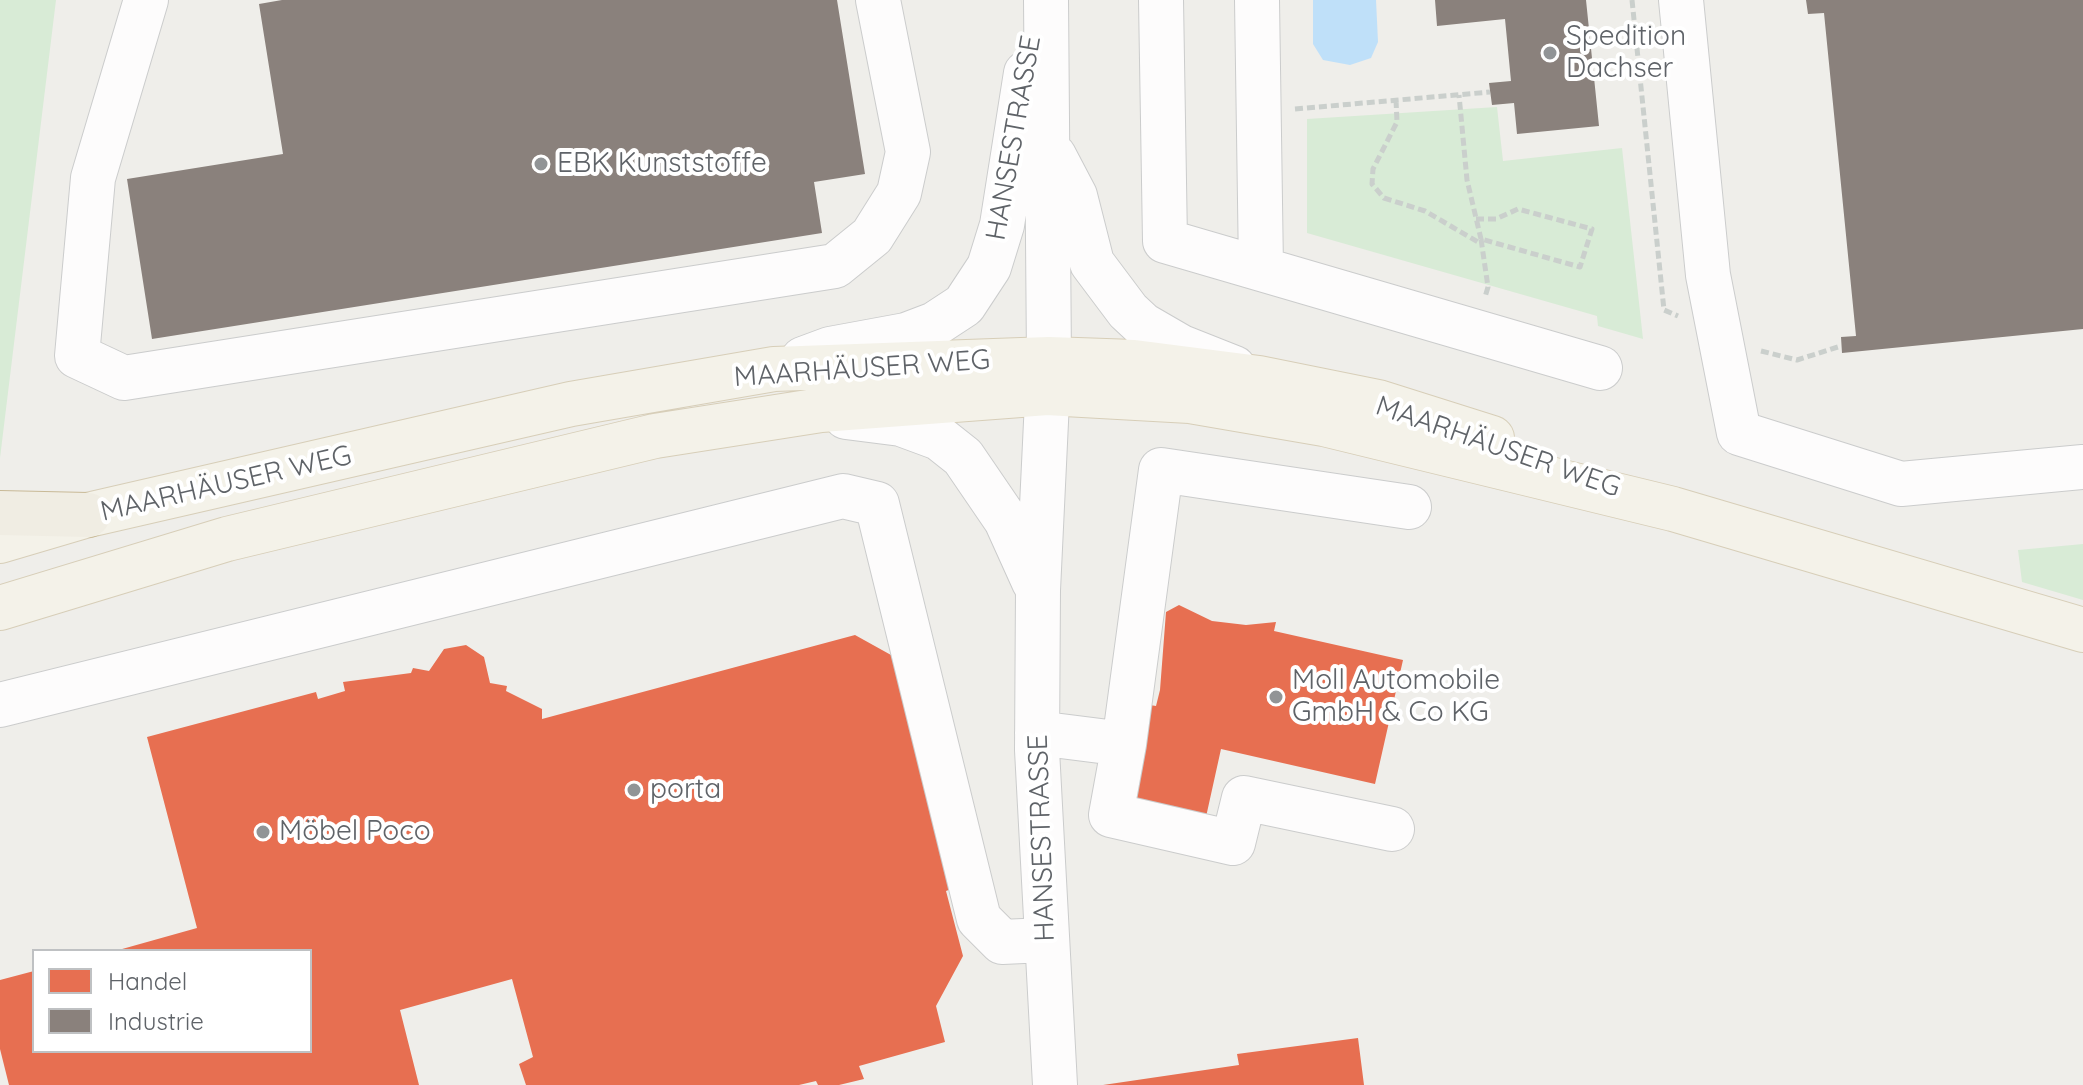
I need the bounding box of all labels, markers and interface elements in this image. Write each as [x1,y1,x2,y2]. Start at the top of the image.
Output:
place label: Spedition Dachser [1566,20,1686,86]
street label: HANSESTRASSE [979,33,1049,243]
marker: Spedition Dachser [1541,44,1559,62]
place label: EBK Kunststoffe [557,147,767,181]
marker: EBK Kunststoffe [532,155,550,173]
street label: MAARHÄUSER WEG [733,343,991,395]
street label: MAARHÄUSER WEG [1371,389,1625,505]
street label: MAARHÄUSER WEG [97,439,355,529]
place label: Moll Automobile GmbH & Co KG [1292,664,1500,730]
marker: Moll Automobile GmbH & Co KG [1267,688,1285,706]
street label: HANSESTRASSE [1022,734,1062,942]
place label: porta [650,773,721,807]
marker: porta [625,781,643,799]
place label: Möbel Poco [279,815,431,849]
marker: Möbel Poco [254,823,272,841]
legend [32,949,312,1053]
text: Handel [108,966,187,996]
text: Industrie [108,1006,204,1036]

